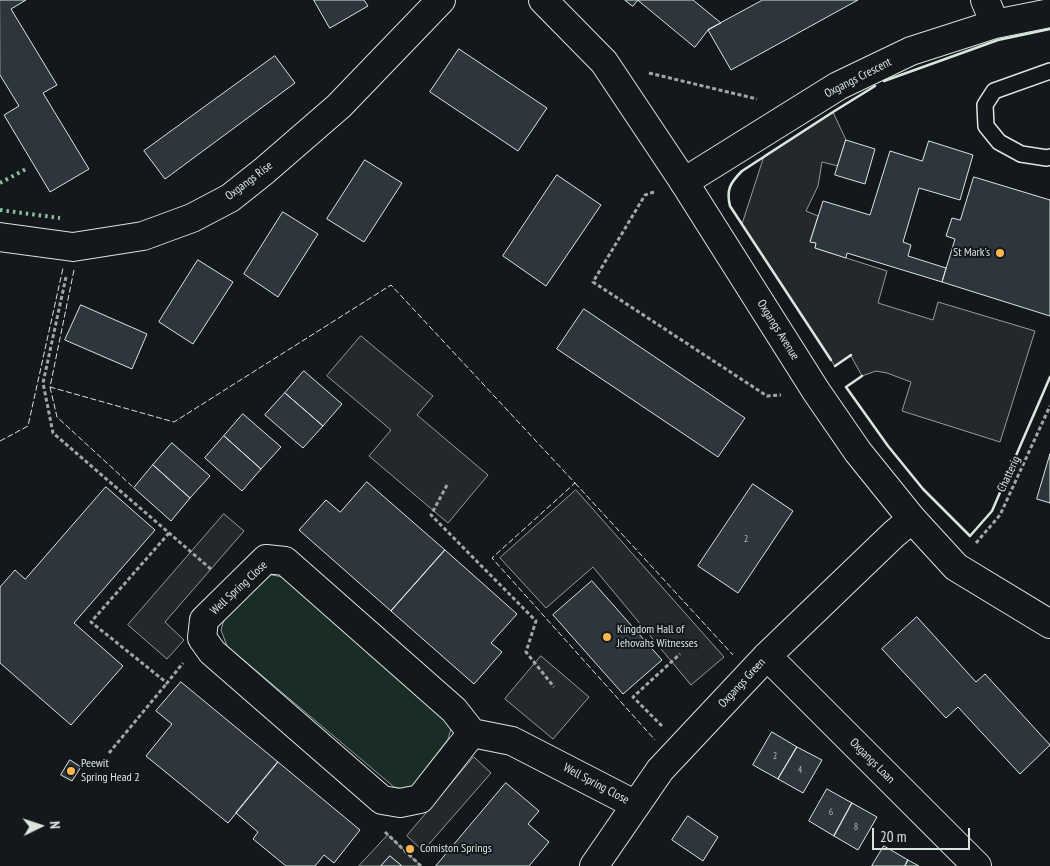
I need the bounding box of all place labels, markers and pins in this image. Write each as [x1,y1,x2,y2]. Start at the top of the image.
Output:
place label: St Mark's [953,246,990,260]
marker: St Mark's [994,247,1006,259]
place label: Kingdom Hall of Jehovahs Witnesses [617,623,698,651]
marker: Kingdom Hall of Jehovahs Witnesses [601,631,613,643]
place label: Peewit Spring Head 2 [81,757,140,785]
marker: Peewit Spring Head 2 [65,765,77,777]
place label: Comiston Springs [420,842,492,856]
marker: Comiston Springs [404,843,416,855]

